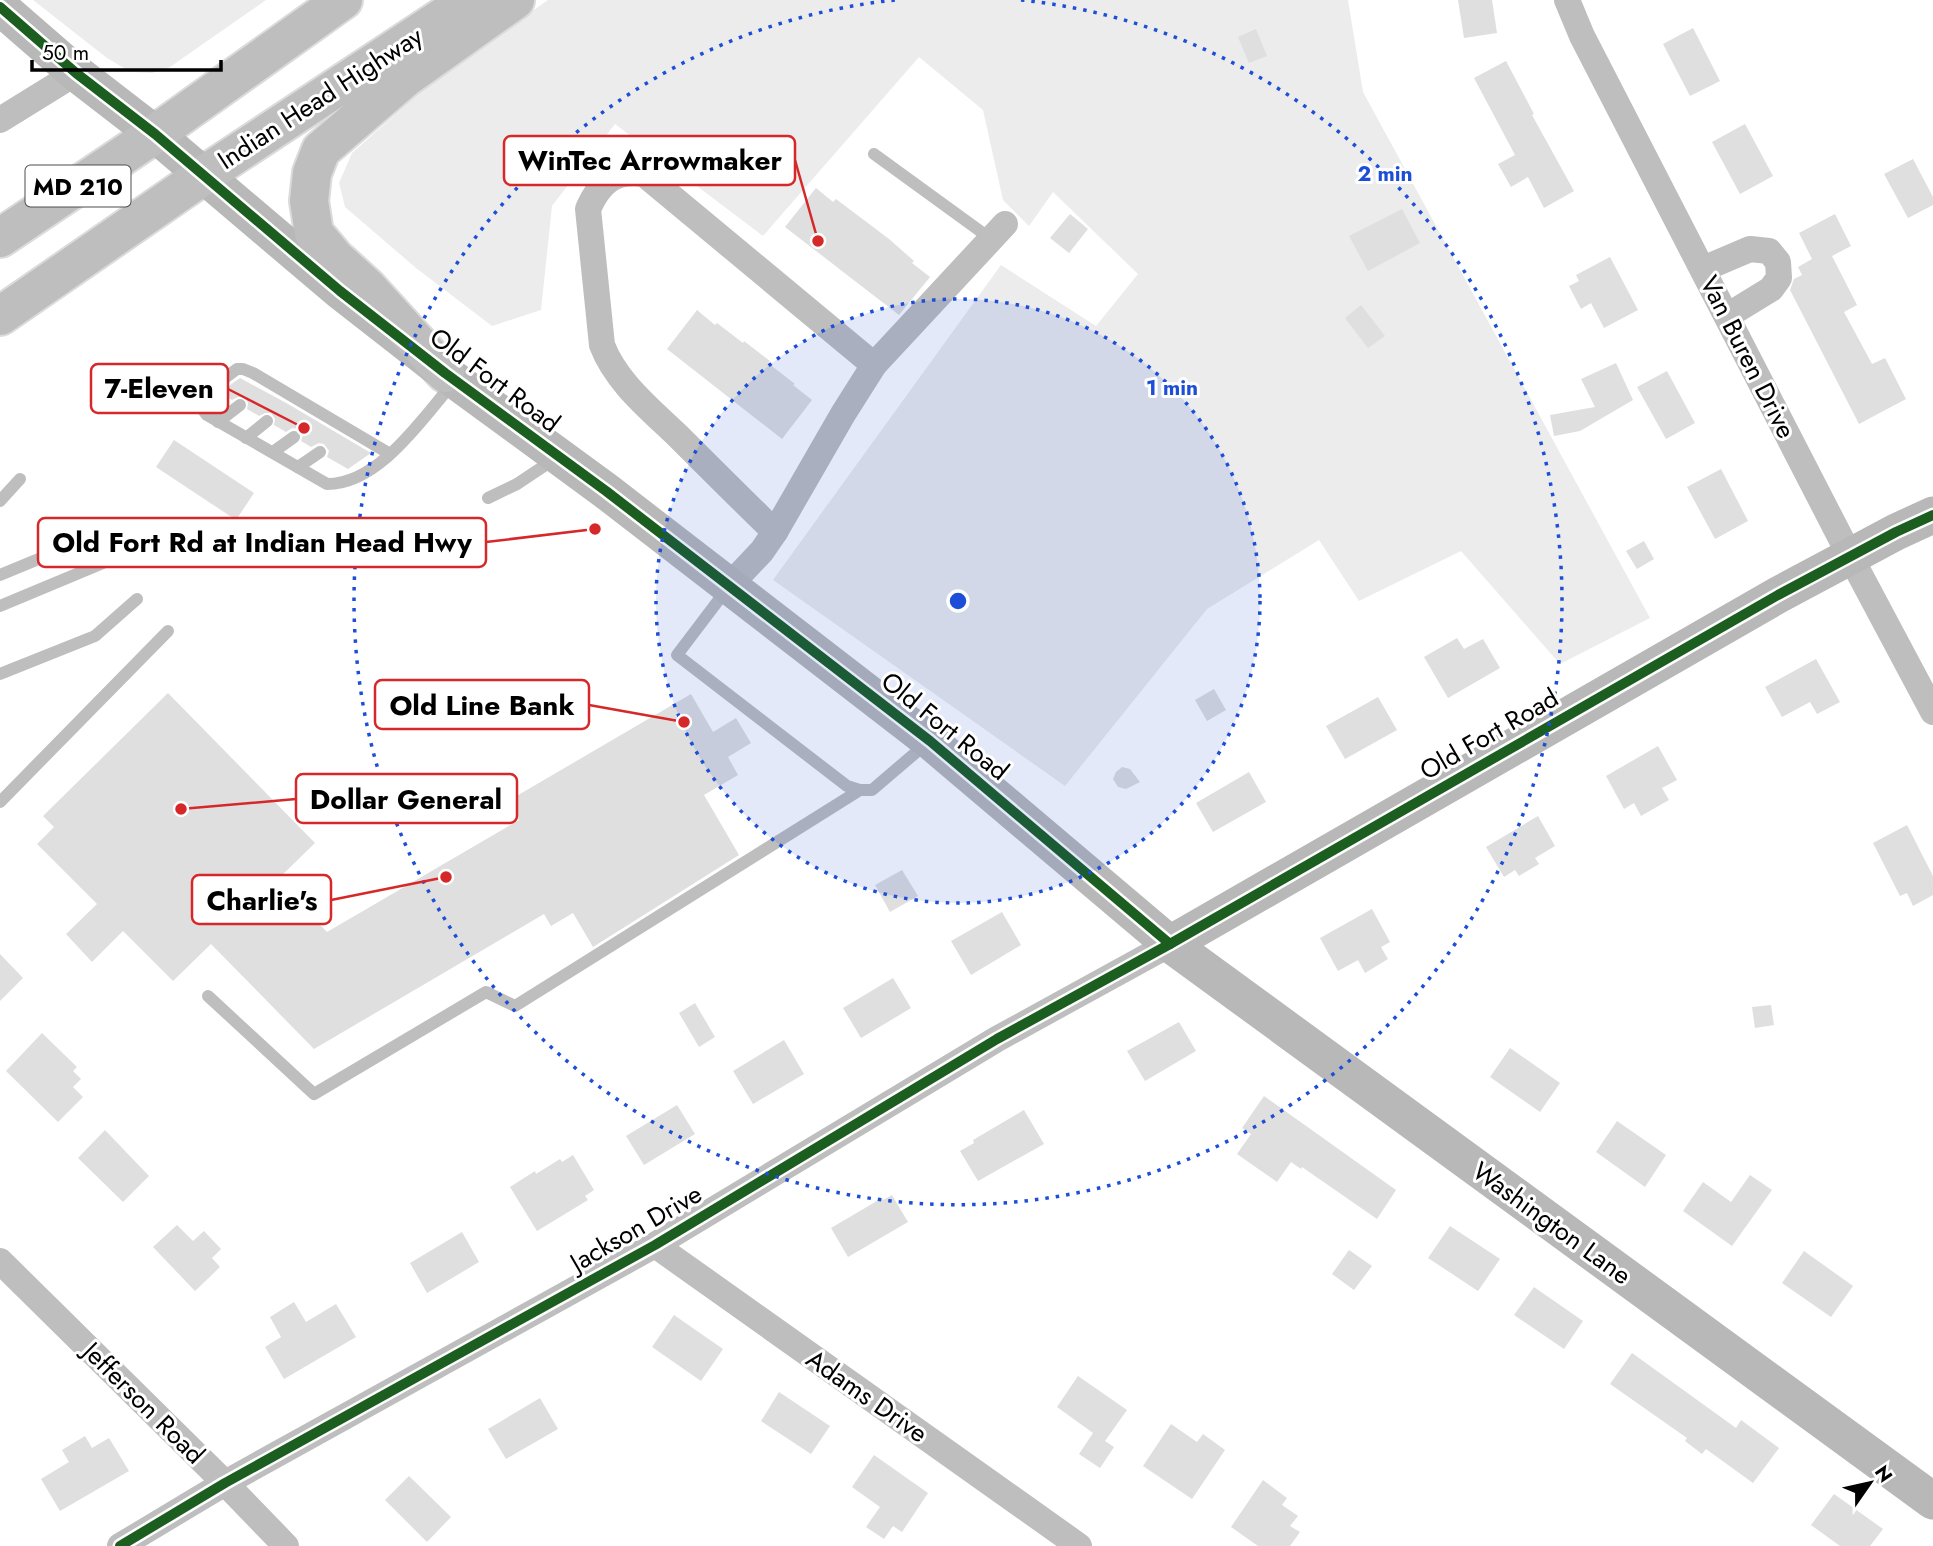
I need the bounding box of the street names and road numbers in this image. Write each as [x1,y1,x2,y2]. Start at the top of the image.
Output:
street label: Indian Head Highway [210,17,431,179]
road number: MD 210 [25,166,130,206]
street label: Van Buren Drive [1691,269,1805,445]
street label: Old Fort Road [422,318,568,442]
street label: Old Fort Road [873,663,1017,789]
street label: Old Fort Road [1413,679,1565,789]
street label: Washington Lane [1465,1152,1639,1294]
street label: Jackson Drive [560,1175,709,1283]
street label: Jefferson Road [72,1331,214,1473]
street label: Adams Drive [798,1340,936,1452]

